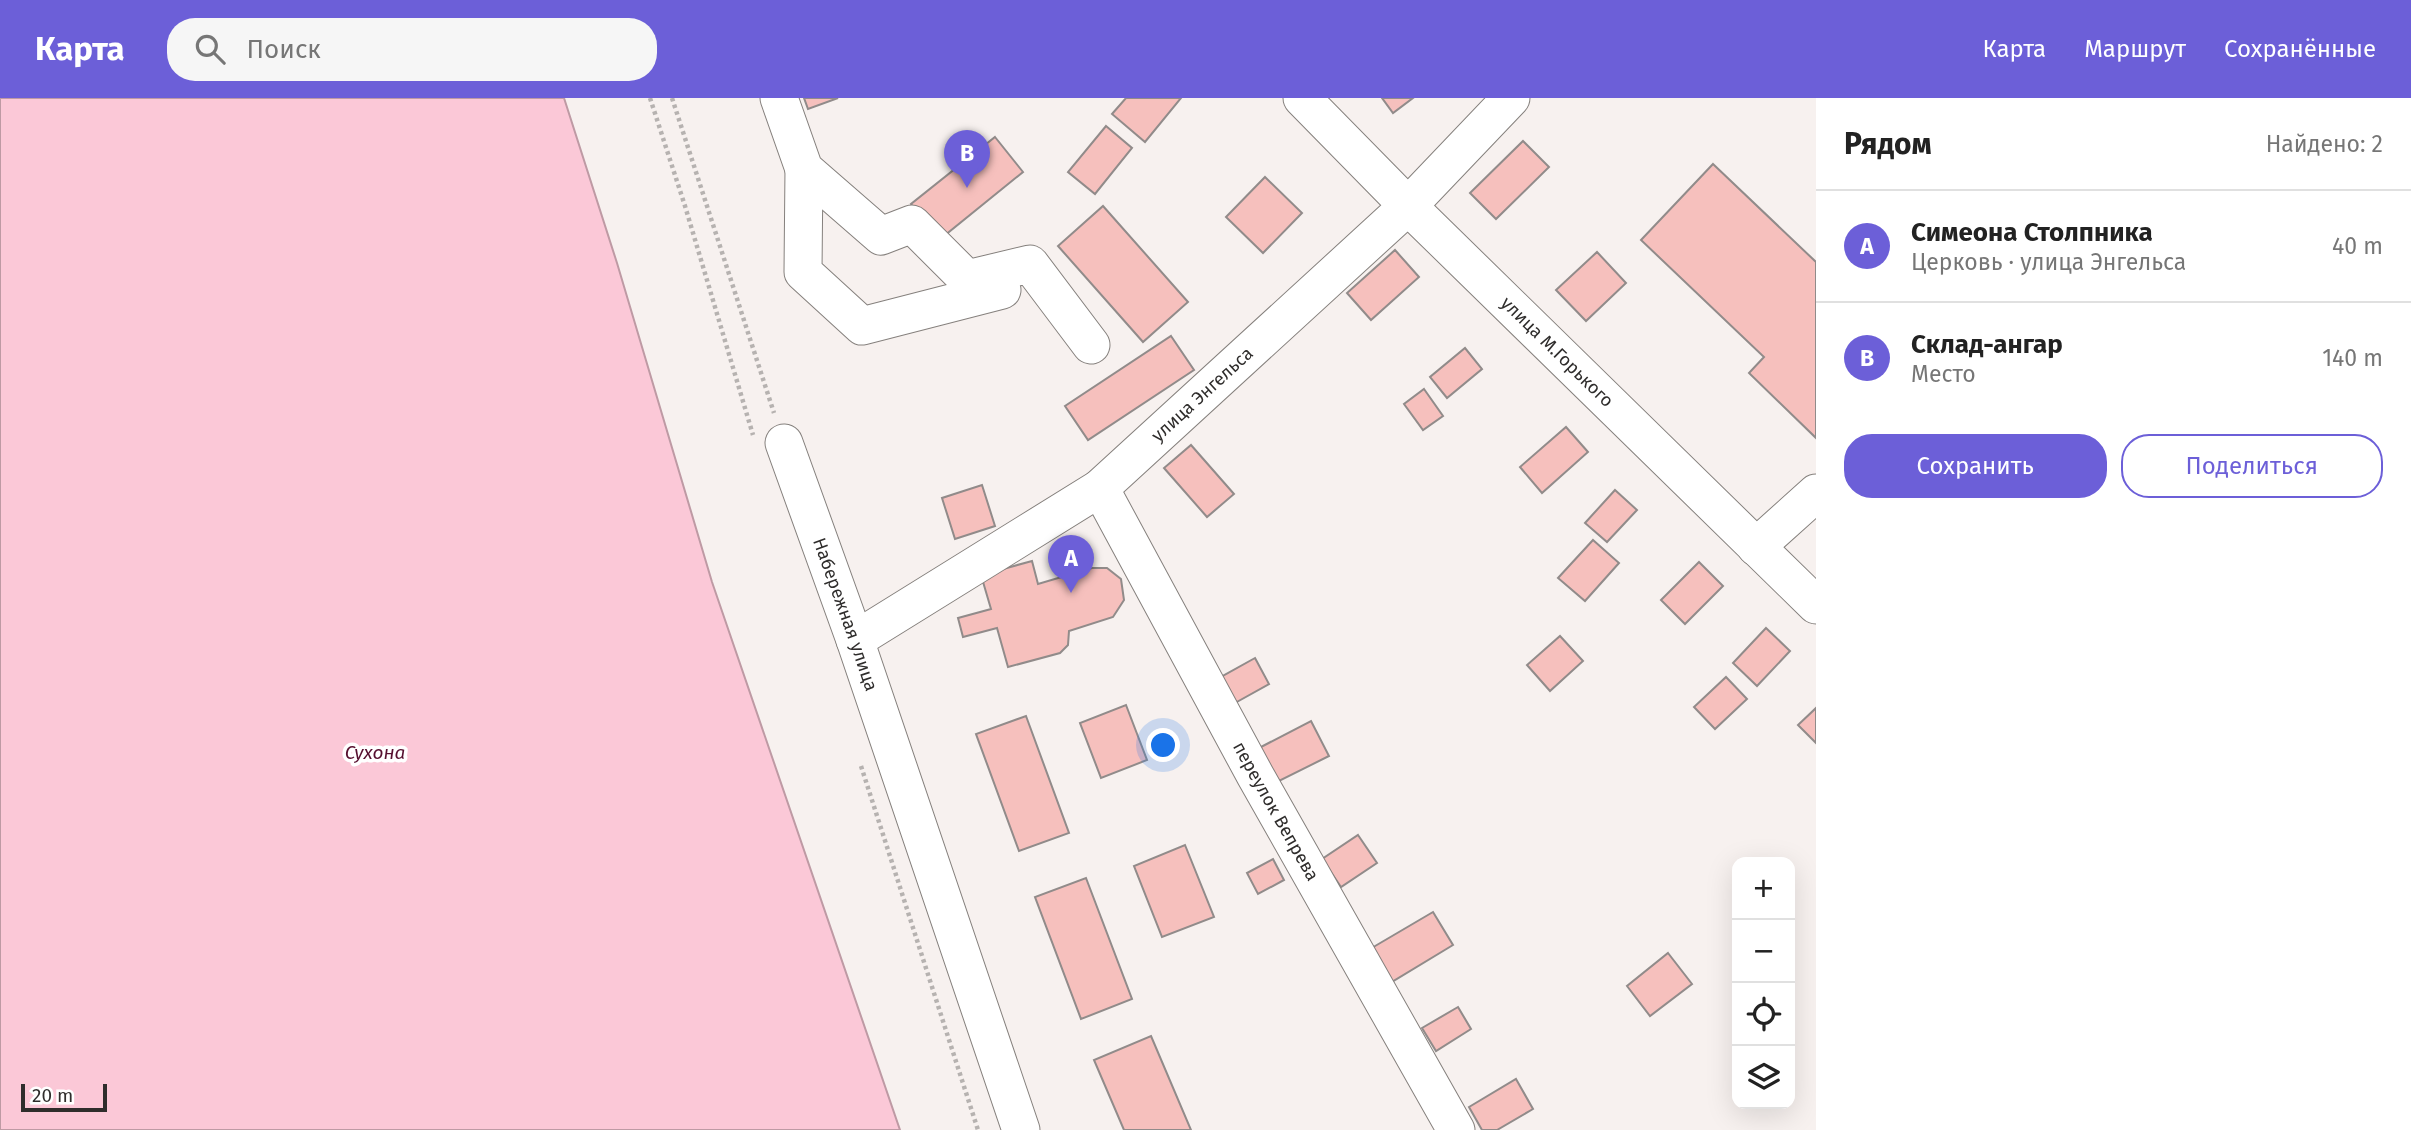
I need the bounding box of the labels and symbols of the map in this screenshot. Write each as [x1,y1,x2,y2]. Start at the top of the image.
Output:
pin: B [944,130,990,188]
street label: улица М.Горького [1496,292,1618,412]
street label: улица Энгельса [1147,342,1258,446]
street label: Набережная улица [808,535,882,694]
pin: A [1048,535,1094,593]
your location [1146,728,1180,762]
street label: переулок Вепрева [1228,738,1324,885]
water label: Сухона [345,741,405,764]
scale bar [21,1081,107,1113]

